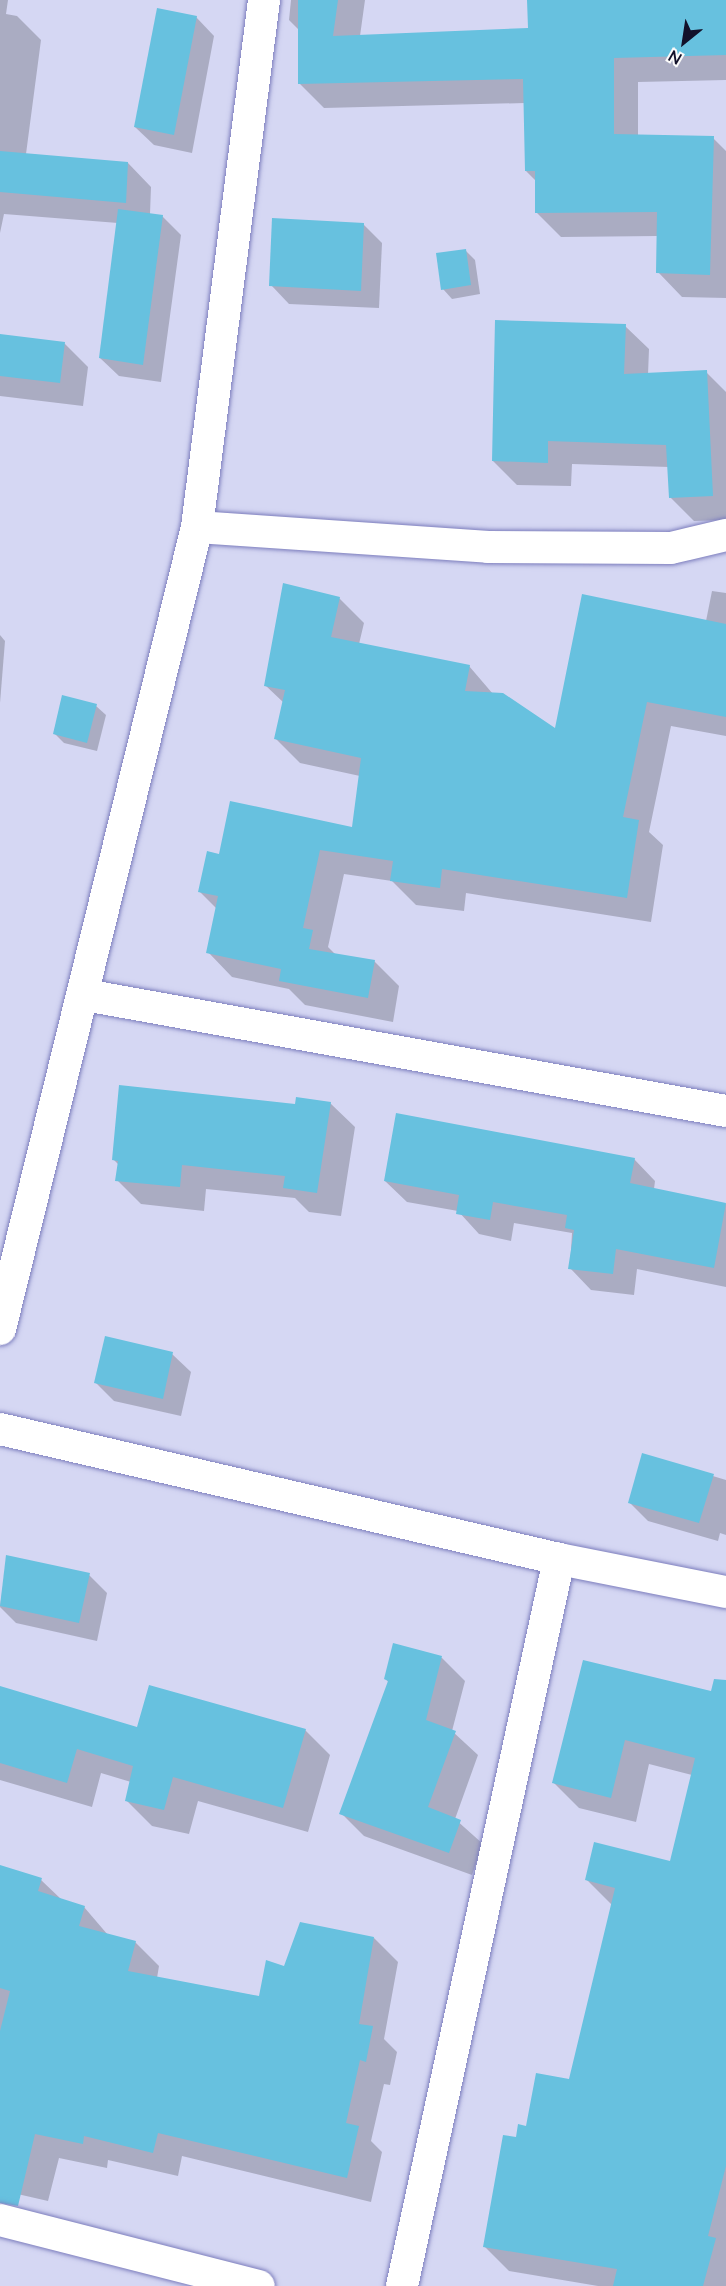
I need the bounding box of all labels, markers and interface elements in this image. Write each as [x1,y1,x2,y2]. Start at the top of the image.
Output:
north arrow [654,12,714,72]
text: N [665,47,685,69]

